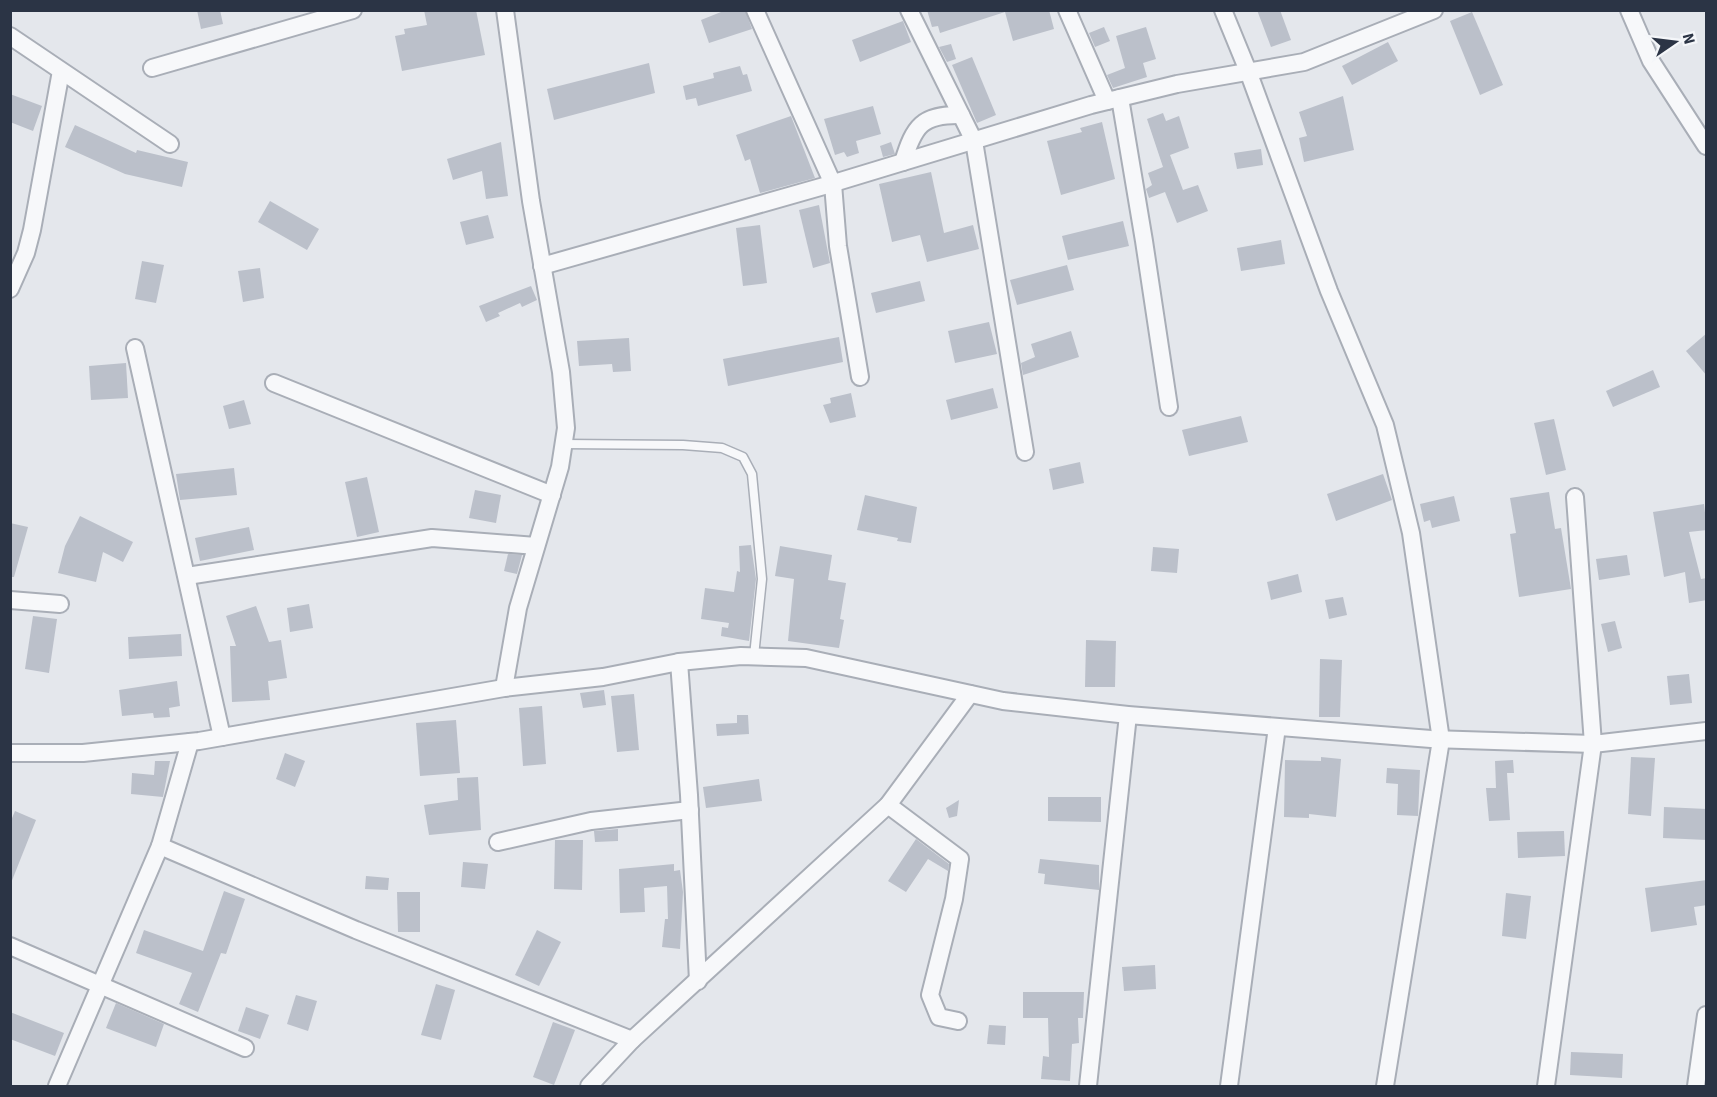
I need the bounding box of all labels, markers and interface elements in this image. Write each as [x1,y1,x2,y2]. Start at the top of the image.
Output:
north arrow [1645,12,1705,72]
text: N [1677,31,1701,46]

